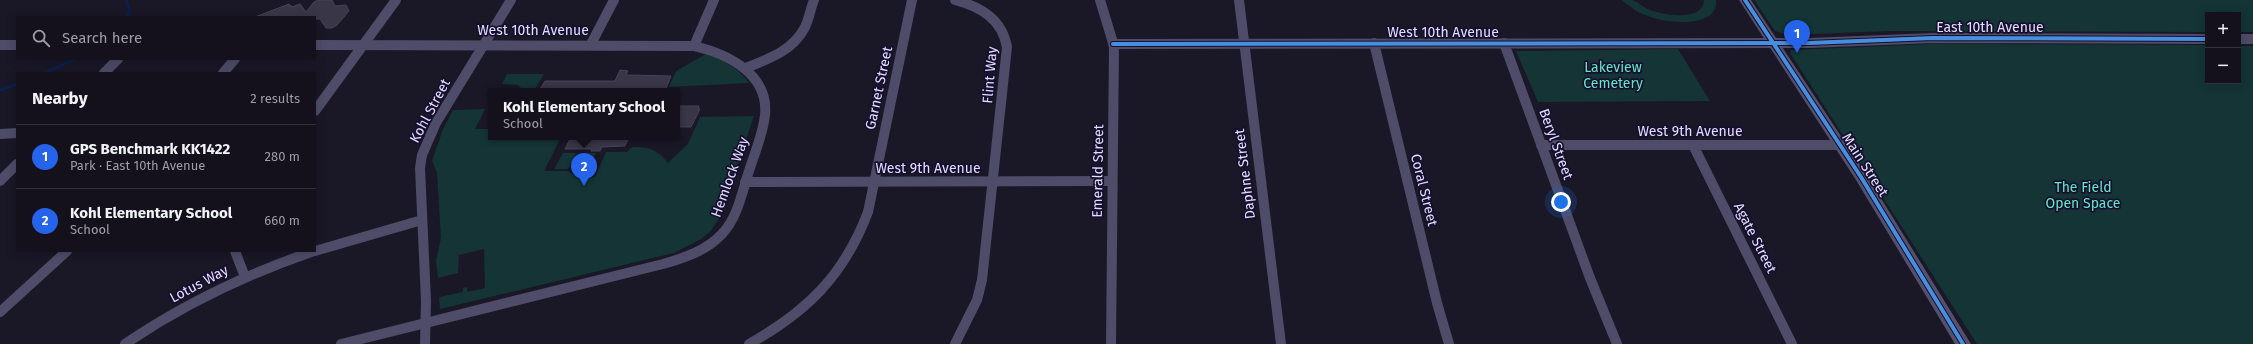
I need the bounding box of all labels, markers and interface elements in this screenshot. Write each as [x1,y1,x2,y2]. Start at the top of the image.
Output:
map controls [2205,12,2241,84]
button: + [2205,12,2241,48]
search box [16,16,316,60]
street label: East 10th Avenue [1936,19,2044,36]
pin: 1 [1784,20,1810,53]
street label: West 10th Avenue [477,22,589,39]
street label: West 10th Avenue [1387,24,1499,41]
icon: search [30,27,52,49]
text: Search here [62,29,142,47]
street label: Garnet Street [862,44,896,131]
street label: Flint Way [979,46,1001,104]
button: − [2205,48,2241,84]
park label: Lakeview Cemetery [1583,59,1643,92]
street label: Kohl Street [406,75,454,146]
text: Nearby [32,88,87,109]
popup [488,88,680,140]
text: 2 results [250,91,300,106]
text: Kohl Elementary School [503,98,665,116]
street label: Beryl Street [1535,106,1577,183]
text: School [503,116,543,131]
street label: Emerald Street [1089,123,1107,218]
street label: West 9th Avenue [1637,123,1743,140]
street label: Daphne Street [1231,127,1259,220]
street label: Main Street [1838,130,1892,201]
street label: Hemlock Way [708,134,752,220]
text: GPS Benchmark KK1422 [70,140,230,158]
text: 1 [42,149,48,164]
text: 280 m [265,149,300,164]
street label: Coral Street [1407,152,1441,229]
pin: 2 [571,153,597,186]
text: Park · East 10th Avenue [70,158,205,173]
street label: West 9th Avenue [875,160,981,177]
park label: The Field Open Space [2045,179,2121,212]
your location [1551,192,1571,212]
street label: Agate Street [1730,200,1780,277]
text: Kohl Elementary School [70,204,232,222]
text: 2 [42,213,48,228]
text: 660 m [264,213,300,228]
text: School [70,222,110,237]
street label: Lotus Way [167,261,231,306]

